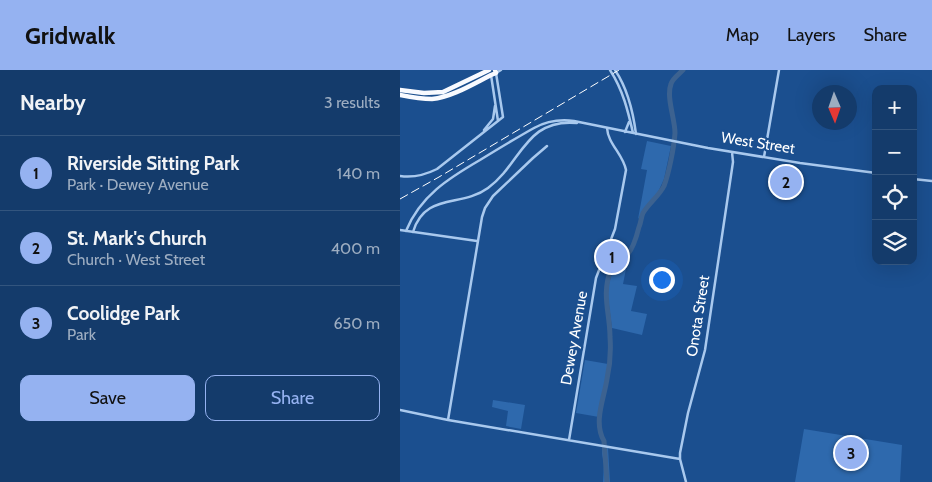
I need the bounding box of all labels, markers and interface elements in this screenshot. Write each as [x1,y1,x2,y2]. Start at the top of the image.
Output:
text: Gridwalk [25,21,115,50]
text: Map [726,24,759,46]
text: Layers [787,24,836,46]
text: Share [864,24,907,46]
north arrow [812,85,857,130]
map controls [872,85,917,265]
button: + [872,85,917,130]
text: Nearby [20,90,86,115]
text: 3 results [324,93,380,112]
street label: West Street [720,128,796,158]
button: − [872,130,917,175]
text: Riverside Sitting Park [67,152,240,175]
pin: 2 [770,163,802,201]
text: 1 [33,164,39,183]
text: 140 m [337,164,380,183]
text: Park · Dewey Avenue [67,175,209,194]
button: locate [872,175,917,220]
button: layers [872,220,917,265]
text: St. Mark's Church [67,227,207,250]
pin: 1 [596,238,628,276]
text: 2 [32,239,40,258]
text: 400 m [331,239,380,258]
text: Church · West Street [67,250,205,269]
your location [649,267,675,293]
street label: Onota Street [683,274,713,358]
street label: Dewey Avenue [557,289,591,387]
text: Coolidge Park [67,302,180,325]
text: 3 [32,314,40,333]
text: 650 m [333,314,380,333]
text: Park [67,325,96,344]
button: Save [20,375,195,421]
button: Share [205,375,380,421]
pin: 3 [835,434,867,472]

